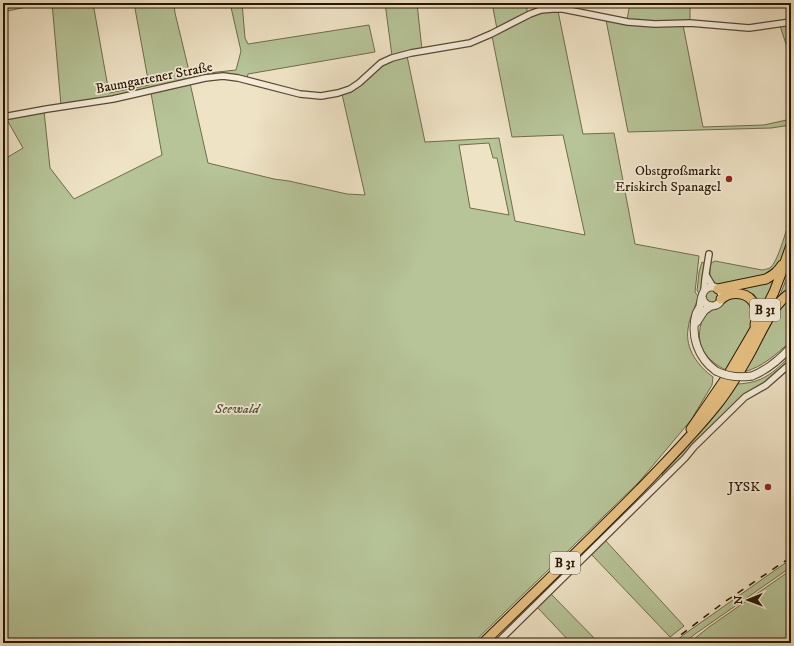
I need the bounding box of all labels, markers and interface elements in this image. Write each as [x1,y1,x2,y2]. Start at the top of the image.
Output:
street label: Baumgartener Straße [94,58,214,98]
place label: Obstgroßmarkt Eriskirch Spanagel [615,162,722,196]
marker: Obstgroßmarkt Eriskirch Spanagel [724,174,734,184]
road number: B 31 [750,299,780,321]
park label: Seewald [214,400,262,418]
place label: JYSK [726,478,760,496]
marker: JYSK [763,482,773,492]
road number: B 31 [550,552,580,574]
north arrow [728,580,768,620]
text: N [732,596,746,605]

